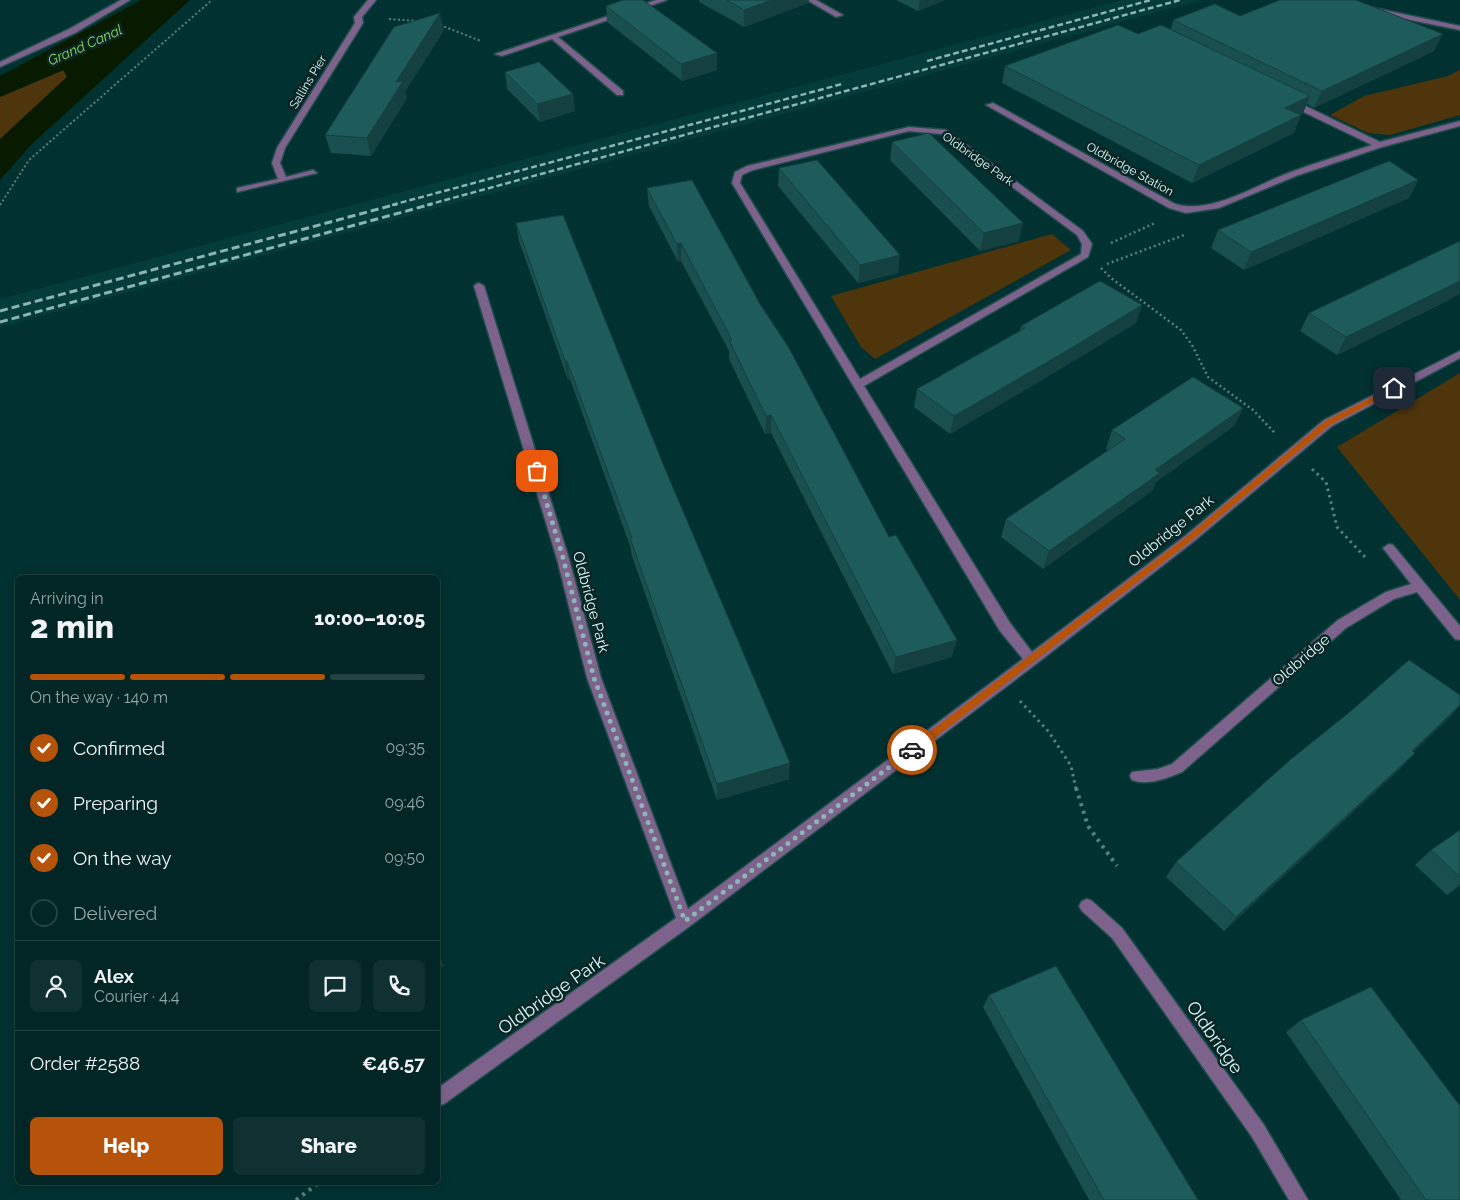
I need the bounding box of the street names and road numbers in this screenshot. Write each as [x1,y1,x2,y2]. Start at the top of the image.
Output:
street label: Sallins Pier [287,52,330,111]
street label: Oldbridge Park [940,129,1017,189]
street label: Oldbridge Station [1084,139,1176,199]
street label: Oldbridge Park [1125,491,1217,571]
street label: Oldbridge Park [569,549,613,655]
street label: Oldbridge [1269,630,1333,690]
street label: Oldbridge Park [494,949,609,1039]
street label: Oldbridge [1182,997,1248,1078]

